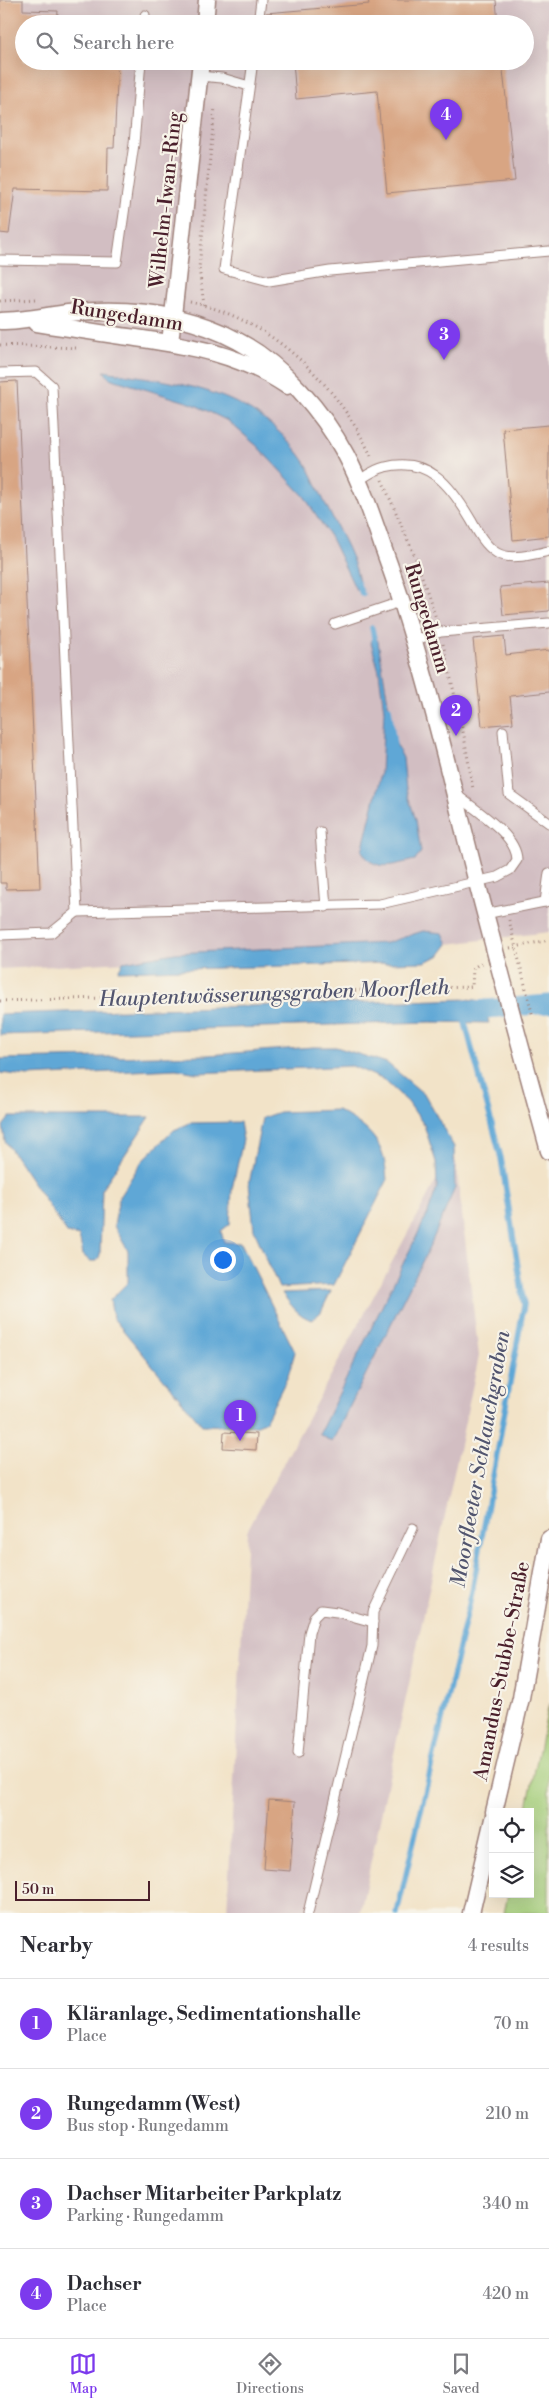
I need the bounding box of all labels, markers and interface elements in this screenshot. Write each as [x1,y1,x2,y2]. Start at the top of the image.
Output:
search box [15,15,534,70]
icon: search [33,29,61,57]
text: Search here [73,31,174,55]
pin: 4 [430,99,462,140]
street label: Wilhelm-Iwan-Ring [145,110,188,291]
street label: Rungedamm [69,295,185,338]
pin: 3 [428,319,460,360]
street label: Rungedamm [398,560,455,677]
pin: 2 [440,695,472,736]
water label: Hauptentwässerungsgraben Moorfleth [97,975,450,1013]
your location [210,1247,236,1273]
water label: Moorfleeter Schlauchgraben [446,1328,516,1590]
pin: 1 [224,1400,256,1441]
street label: Amandus-Stubbe-Straße [469,1559,536,1784]
map controls [489,1808,534,1898]
button: locate [489,1808,534,1853]
button: layers [489,1853,534,1898]
scale bar [15,1878,150,1901]
text: 50 m [22,1881,54,1899]
text: Nearby [20,1933,93,1959]
text: 4 results [468,1936,529,1956]
text: Kläranlage, Sedimentationshalle [67,2002,361,2026]
text: 1 [32,2014,40,2034]
text: 70 m [493,2014,529,2034]
text: Place [67,2026,107,2046]
text: Rungedamm (West) [67,2092,240,2116]
text: 2 [31,2104,41,2124]
text: 210 m [485,2104,529,2124]
text: Bus stop · Rungedamm [67,2116,229,2136]
text: Dachser Mitarbeiter Parkplatz [67,2182,341,2206]
text: 3 [31,2194,41,2214]
text: 340 m [482,2194,529,2214]
text: Parking · Rungedamm [67,2206,224,2226]
text: Dachser [67,2272,142,2296]
text: 4 [31,2284,41,2304]
text: 420 m [482,2284,529,2304]
text: Place [67,2296,107,2316]
tab: Map [69,2350,97,2398]
tab: Directions [236,2350,304,2398]
tab: Saved [443,2350,480,2398]

